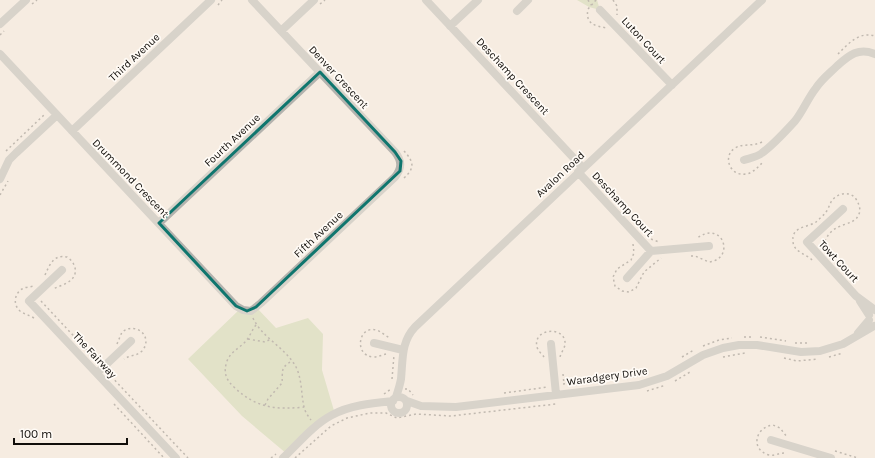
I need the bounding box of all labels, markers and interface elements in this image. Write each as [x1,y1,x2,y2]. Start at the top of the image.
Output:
street label: Luton Court [619,14,668,66]
street label: Third Avenue [106,30,163,84]
street label: Deschamp Crescent [474,35,552,118]
street label: Denver Crescent [306,43,371,112]
street label: Fourth Avenue [202,111,263,170]
street label: Drummond Crescent [90,136,172,220]
street label: Avalon Road [533,149,587,200]
street label: Deschamp Court [589,169,656,239]
street label: Fifth Avenue [291,208,346,260]
street label: Towt Court [816,238,861,285]
street label: The Fairway [70,330,119,381]
street label: Waradgery Drive [566,364,649,389]
scale bar [14,420,127,446]
text: 100 m [20,427,52,441]

